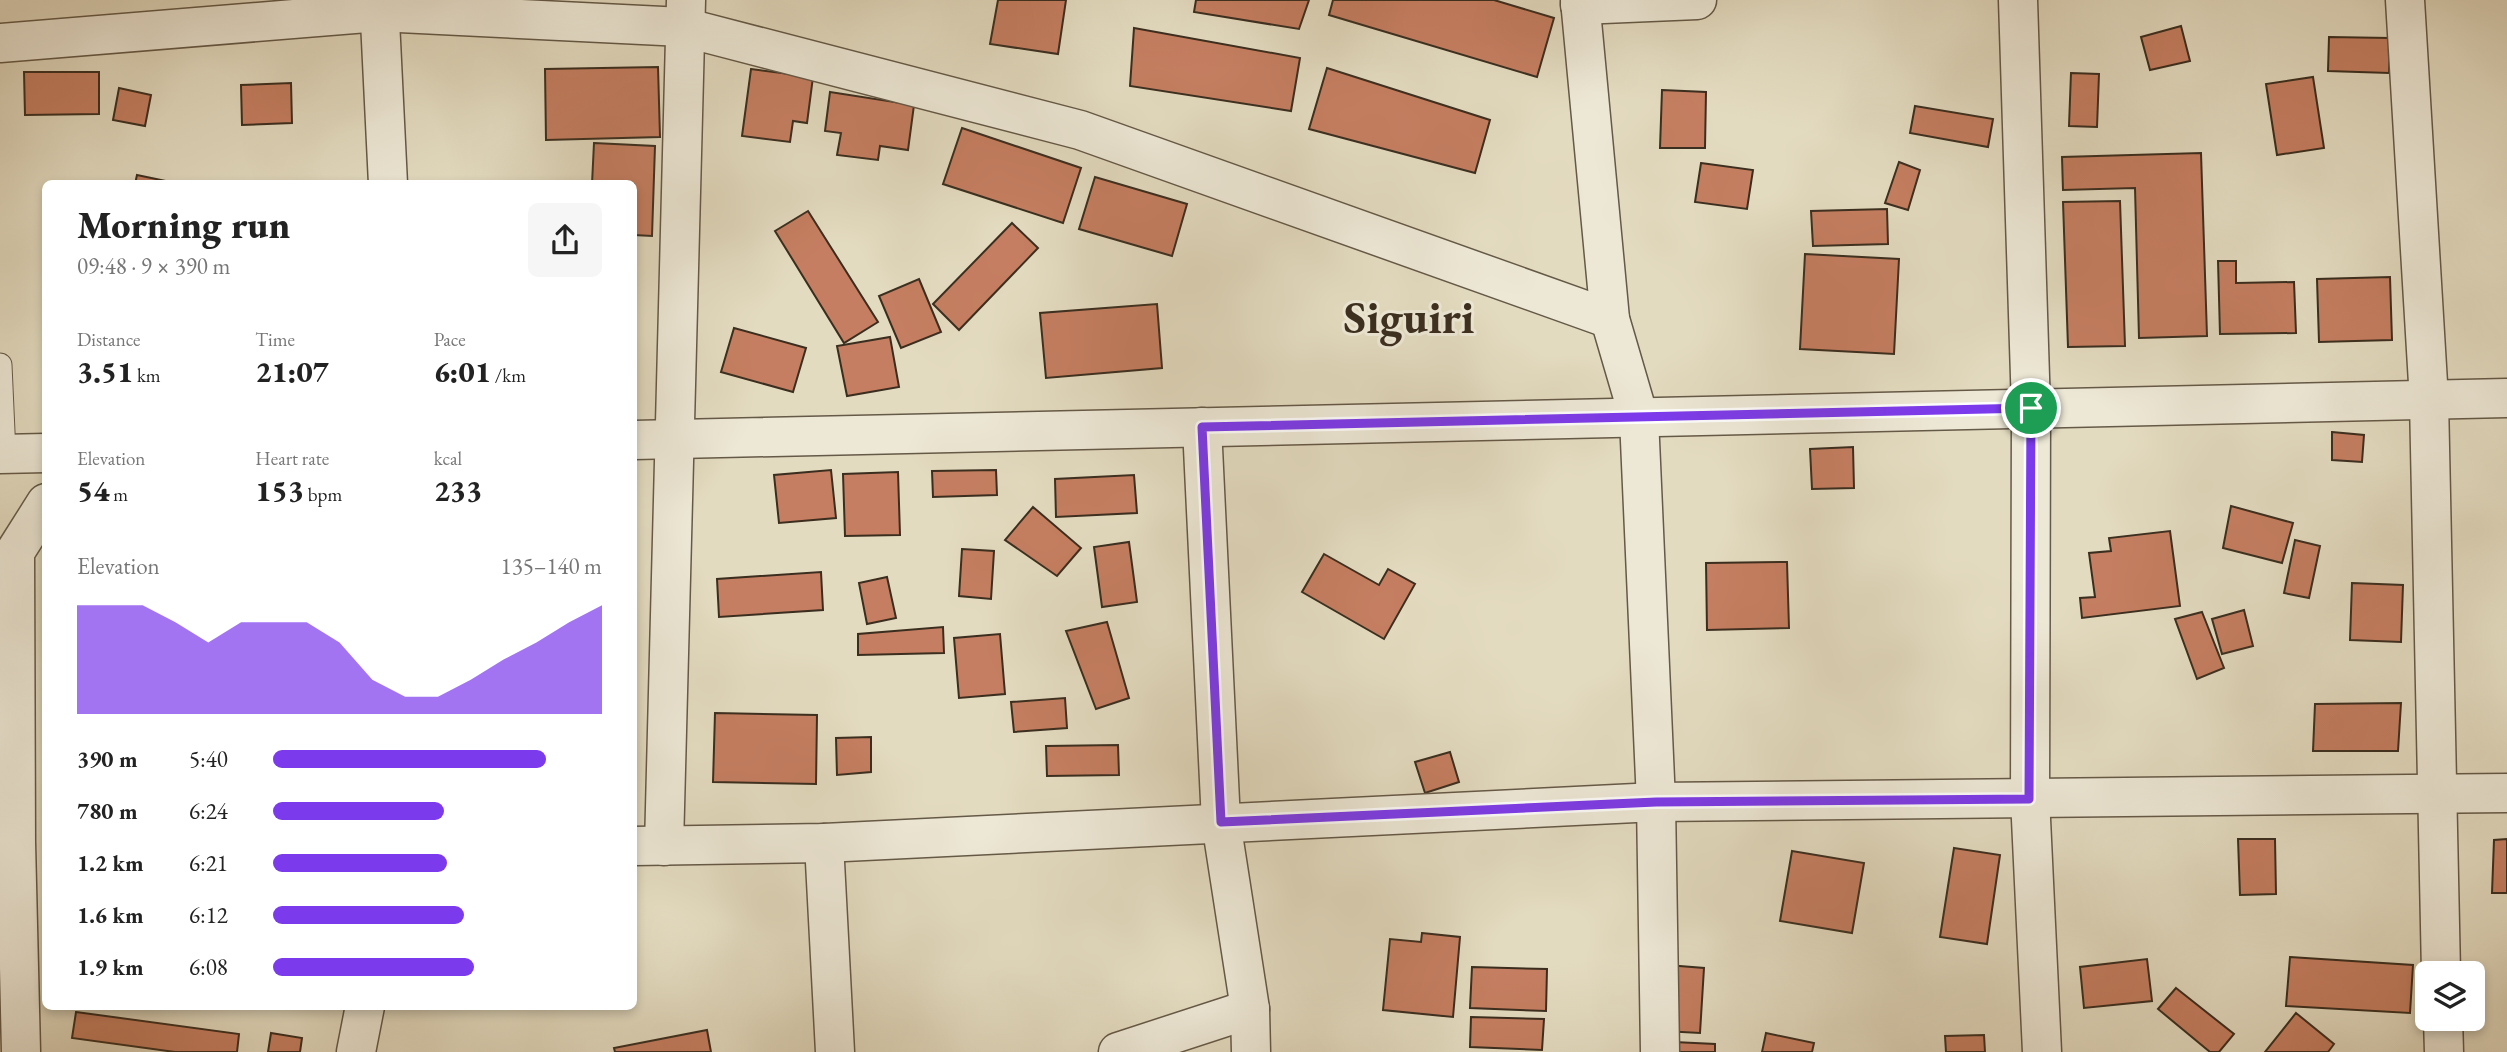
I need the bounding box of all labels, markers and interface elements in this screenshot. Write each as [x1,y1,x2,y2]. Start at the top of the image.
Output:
text: Morning run [77,200,290,249]
button: share [528,203,602,277]
text: 09:48 · 9 × 390 m [77,251,230,281]
district label: Siguiri [1344,287,1475,347]
text: Distance [77,327,140,352]
text: Time [255,327,295,352]
text: Pace [434,327,466,352]
text: 3.51 [77,352,133,391]
text: 21:07 [255,352,329,391]
text: 6:01 [434,352,491,391]
text: km [133,363,161,388]
text: /km [491,363,526,388]
pin [2001,378,2061,438]
icon: arrive [2012,389,2050,427]
text: Elevation [77,446,145,471]
text: Heart rate [255,446,329,471]
text: kcal [434,446,462,471]
text: 54 [77,471,109,510]
text: 153 [255,471,304,510]
text: 233 [434,471,482,510]
text: m [109,482,128,507]
text: bpm [304,482,342,507]
text: Elevation [77,551,160,581]
text: 135–140 m [501,551,602,581]
text: 390 m [77,744,138,774]
text: 5:40 [189,744,228,774]
text: 780 m [77,796,138,826]
text: 6:24 [189,796,228,826]
text: 1.2 km [77,848,144,878]
text: 6:21 [189,848,228,878]
text: 1.6 km [77,900,144,930]
text: 6:12 [189,900,228,930]
text: 1.9 km [77,952,144,982]
text: 6:08 [189,952,228,982]
map controls [2415,961,2485,1031]
button: layers [2415,961,2485,1031]

